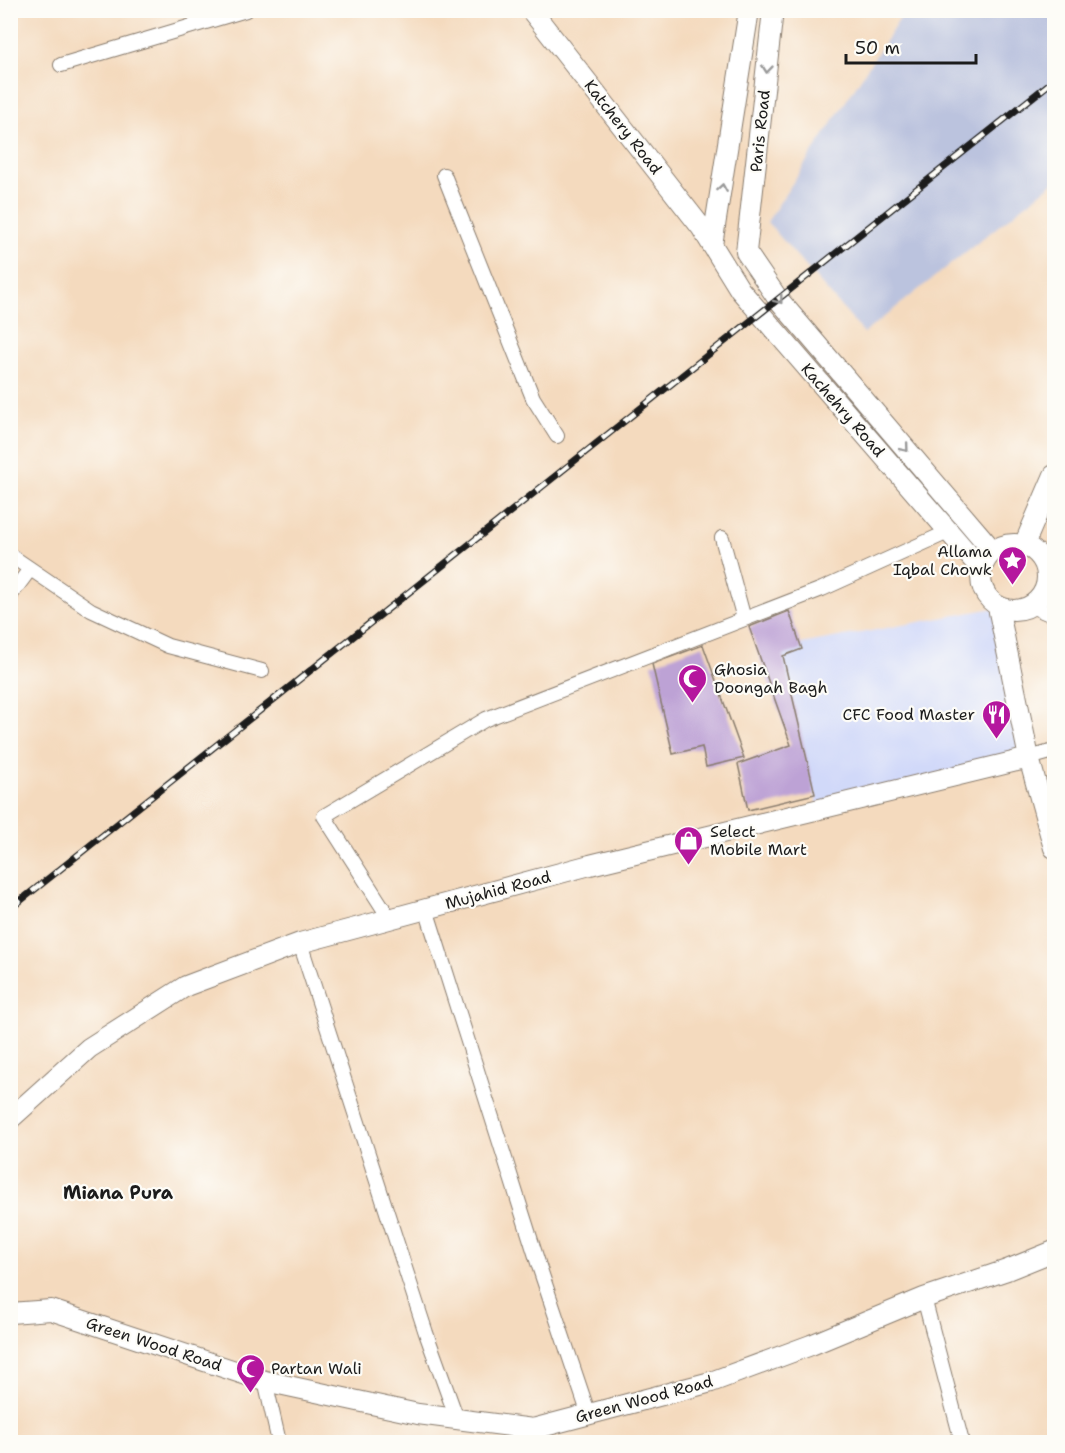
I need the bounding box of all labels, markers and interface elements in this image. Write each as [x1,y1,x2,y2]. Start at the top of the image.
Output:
scale bar [846,27,976,65]
text: 50 m [855,36,900,60]
one-way arrow [761,64,774,73]
street label: Katchery Road [580,75,666,179]
street label: Paris Road [745,89,775,173]
one-way arrow [715,183,727,192]
one-way arrow [772,293,783,304]
street label: Kachehry Road [796,359,890,461]
one-way arrow [898,441,909,452]
place label: Allama Iqbal Chowk [893,541,992,580]
place icon: Allama Iqbal Chowk [997,544,1029,586]
place label: Ghosia Doongah Bagh [714,659,827,698]
mosque icon: Ghosia Doongah Bagh [677,662,709,704]
restaurant icon: CFC Food Master [980,698,1012,740]
place label: CFC Food Master [843,704,975,725]
place label: Select Mobile Mart [710,821,807,860]
shop icon: Select Mobile Mart [673,824,705,866]
street label: Mujahid Road [443,866,553,914]
district label: Miana Pura [63,1181,174,1205]
street label: Green Wood Road [83,1312,225,1376]
mosque icon: Partan Wali [234,1352,266,1394]
place label: Partan Wali [271,1358,362,1379]
street label: Green Wood Road [573,1371,715,1427]

